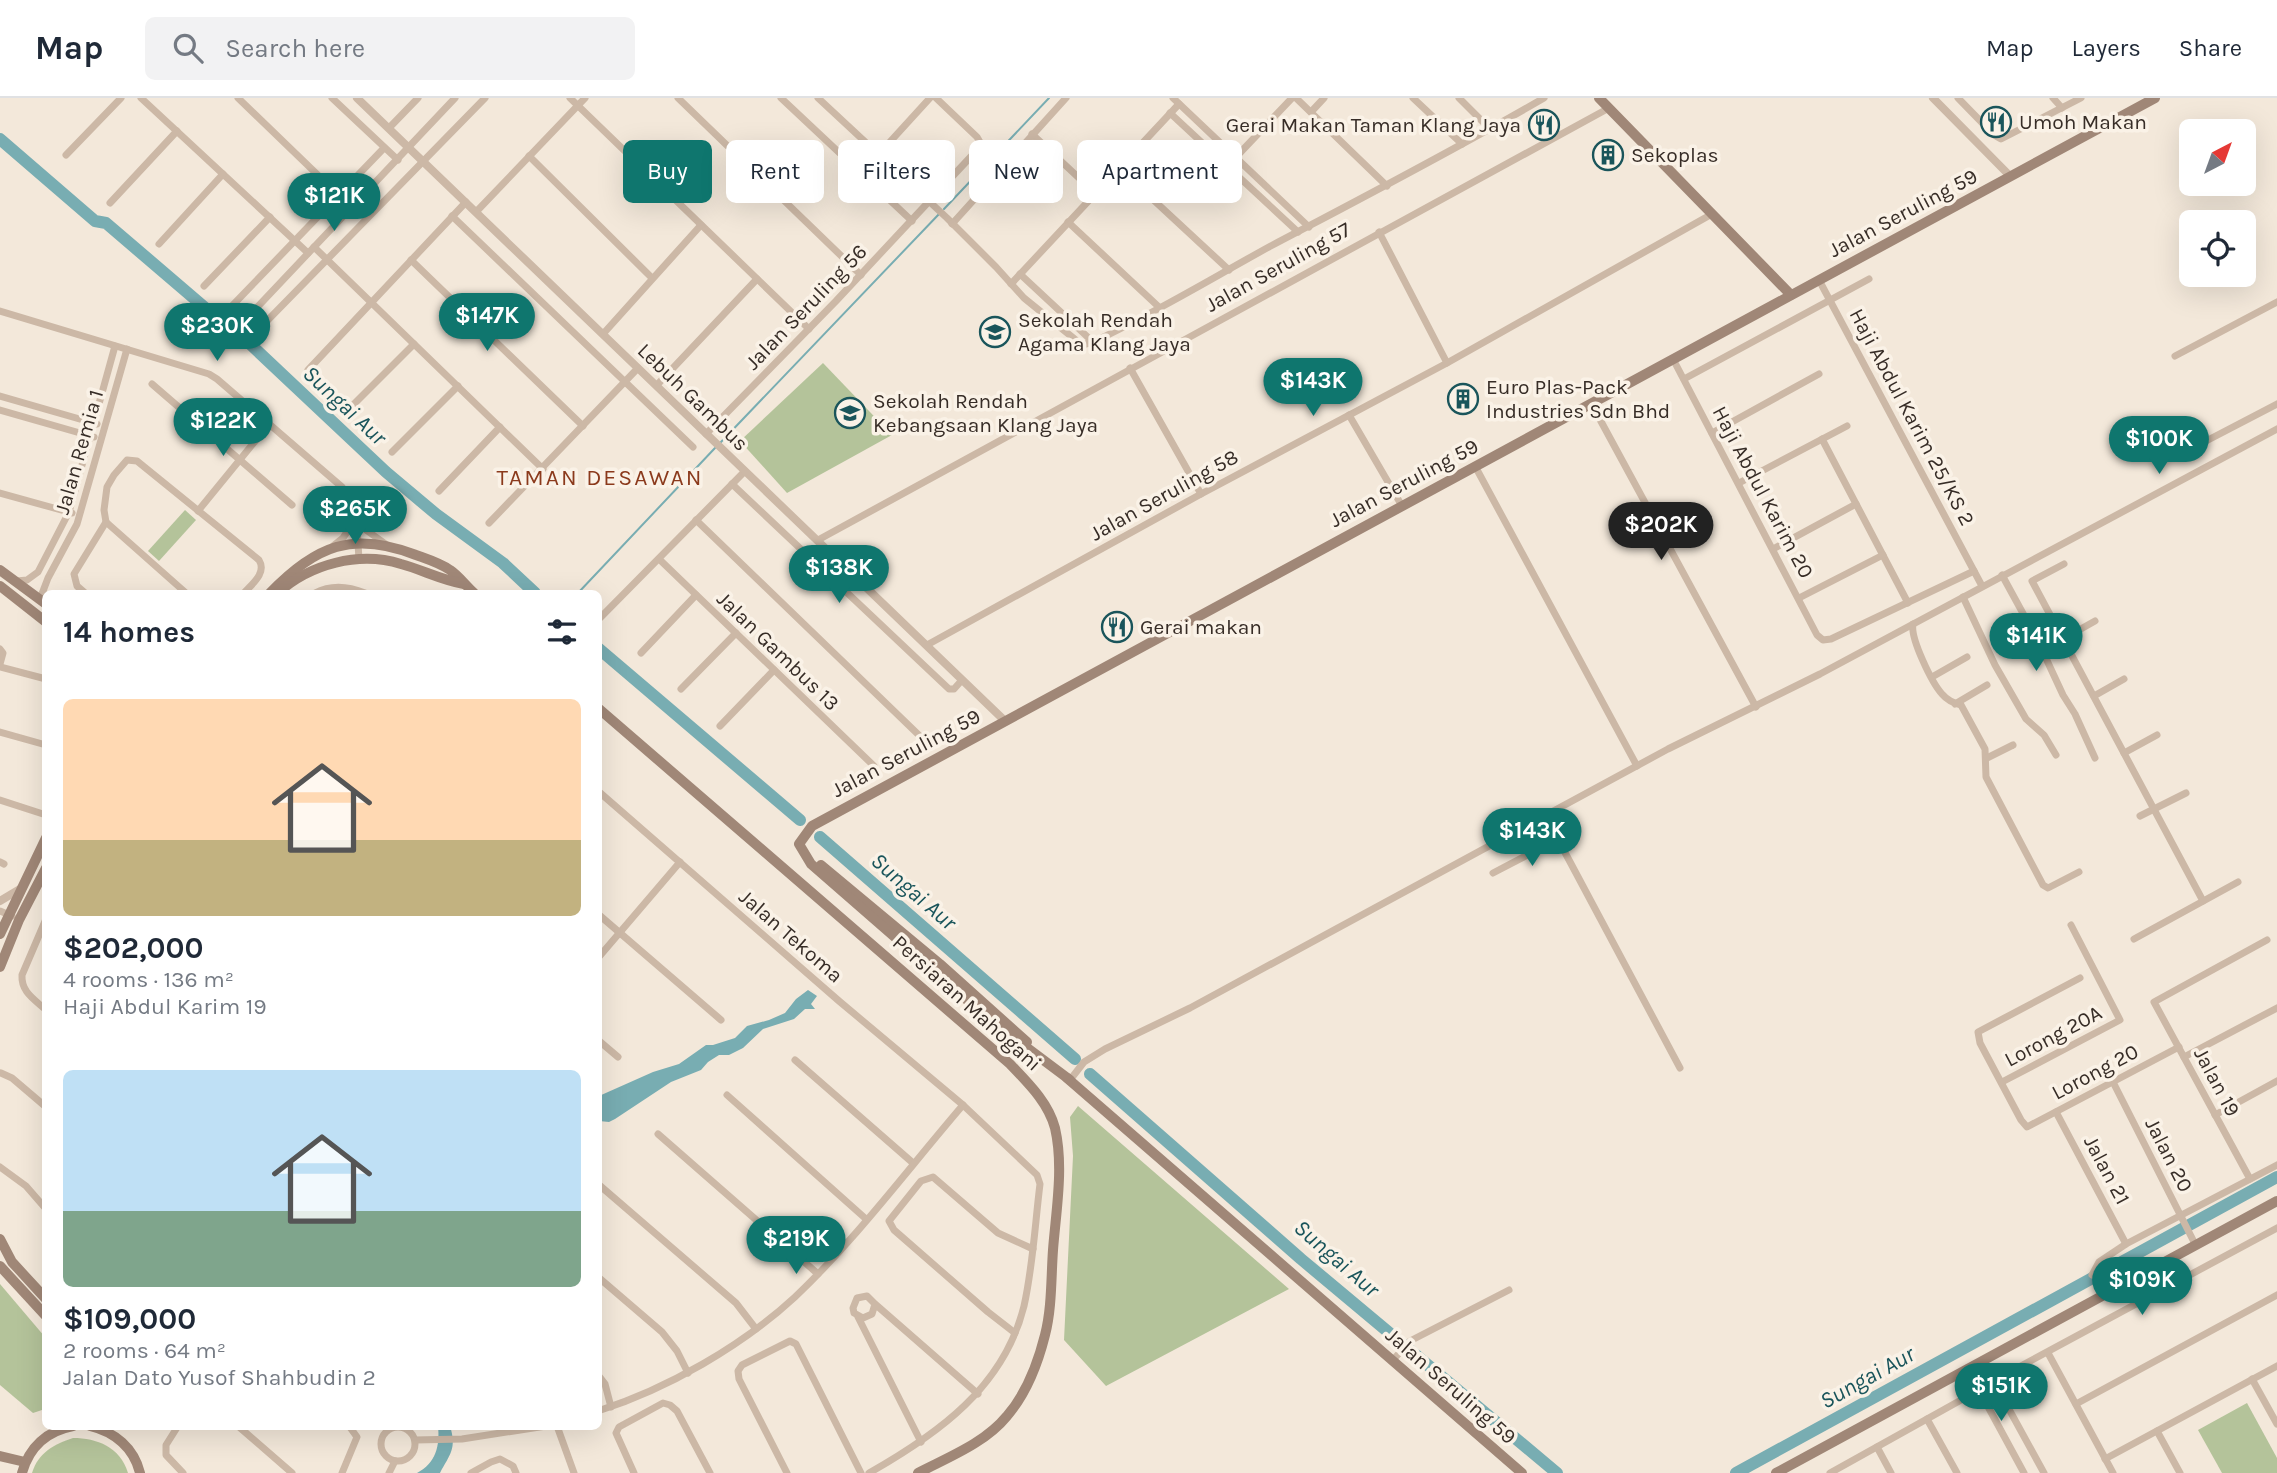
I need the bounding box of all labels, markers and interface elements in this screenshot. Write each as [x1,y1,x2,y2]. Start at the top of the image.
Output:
search box [145,17,635,80]
text: Map [35,29,103,67]
icon: search [169,29,207,67]
text: Search here [225,33,365,64]
text: Map [1986,34,2034,62]
text: Layers [2072,34,2141,62]
text: Share [2179,34,2242,62]
restaurant icon: Umoh Makan [1979,105,2013,139]
restaurant icon: Gerai Makan Taman Klang Jaya [1527,108,1561,142]
place label: Umoh Makan [2019,110,2147,134]
place label: Gerai Makan Taman Klang Jaya [1226,113,1521,137]
north arrow [2179,119,2256,196]
map controls [2179,119,2256,287]
building icon: Sekoplas [1591,138,1625,172]
chip: Buy [623,140,712,203]
chip: Rent [726,140,824,203]
chip: Filters [838,140,955,203]
chip: New [969,140,1063,203]
chip: Apartment [1077,140,1242,203]
place label: Sekoplas [1631,143,1719,167]
street label: Jalan Seruling 59 [1825,164,1981,262]
pin: $121K [285,174,383,233]
text: $121K [303,182,365,209]
button: locate [2179,210,2256,287]
street label: Jalan Seruling 57 [1201,217,1355,317]
street label: Jalan Seruling 56 [740,240,872,374]
pin: $147K [438,294,536,353]
text: $147K [455,302,519,329]
pin: $230K [168,303,266,363]
street label: Haji Abdul Karim 25/KS 2 [1844,304,1980,530]
place label: Sekolah Rendah Agama Klang Jaya [1018,308,1191,356]
text: $230K [180,312,254,339]
school or university icon: Sekolah Rendah Agama Klang Jaya [978,315,1012,349]
street label: Lebuh Gambus [633,338,753,456]
pin: $143K [1264,358,1362,418]
water label: Sungai Aur [297,360,393,452]
text: $143K [1279,367,1347,394]
place label: Euro Plas-Pack Industries Sdn Bhd [1486,375,1670,423]
building icon: Euro Plas-Pack Industries Sdn Bhd [1446,382,1480,416]
street label: Jalan Remia 1 [50,387,108,517]
place label: Sekolah Rendah Kebangsaan Klang Jaya [873,389,1098,437]
school or university icon: Sekolah Rendah Kebangsaan Klang Jaya [833,396,867,430]
pin: $122K [174,398,272,458]
street label: Haji Abdul Karim 20 [1707,402,1819,582]
text: $122K [190,407,256,434]
pin: $100K [2110,416,2208,476]
text: $100K [2125,425,2193,452]
street label: Jalan Seruling 59 [1326,434,1482,532]
street label: Jalan Seruling 58 [1086,444,1242,546]
district label: TAMAN DESAWAN [496,464,704,491]
pin: $265K [306,486,404,546]
text: $265K [319,495,391,522]
pin: $202K [1612,503,1710,562]
text: $202K [1624,511,1698,538]
pin: $138K [790,546,888,605]
text: $138K [805,554,873,581]
street label: Jalan Gambus 13 [712,587,844,715]
restaurant icon: Gerai makan [1100,610,1134,644]
icon: filters [543,613,581,651]
text: 14 homes [63,614,195,650]
pin: $141K [1987,614,2085,673]
place label: Gerai makan [1140,615,1262,639]
text: $141K [2006,622,2066,649]
street label: Jalan Seruling 59 [828,704,984,802]
icon: home [259,745,385,871]
pin: $143K [1483,808,1581,868]
text: $143K [1498,817,1566,844]
water label: Sungai Aur [865,847,963,936]
street label: Jalan Tekoma [734,885,848,987]
text: $202,000 [63,930,203,966]
street label: Persiaran Mahogani [888,930,1046,1076]
text: 4 rooms · 136 m² [63,966,234,993]
text: Haji Abdul Karim 19 [63,993,267,1020]
street label: Lorong 20A [2000,1000,2106,1072]
street label: Lorong 20 [2047,1039,2143,1105]
street label: Jalan 19 [2189,1044,2245,1120]
street label: Jalan 20 [2140,1114,2198,1196]
icon: home [259,1116,385,1242]
street label: Jalan 21 [2079,1132,2135,1208]
water label: Sungai Aur [1288,1214,1386,1303]
pin: $219K [747,1216,845,1276]
text: $219K [762,1225,830,1252]
pin: $109K [2093,1258,2191,1317]
text: $109K [2108,1266,2176,1293]
text: $109,000 [63,1301,196,1337]
street label: Jalan Seruling 59 [1381,1323,1521,1449]
text: 2 rooms · 64 m² [63,1337,226,1364]
water label: Sungai Aur [1815,1340,1920,1415]
text: Jalan Dato Yusof Shahbudin 2 [63,1364,376,1391]
pin: $151K [1952,1364,2050,1423]
text: $151K [1971,1372,2031,1399]

